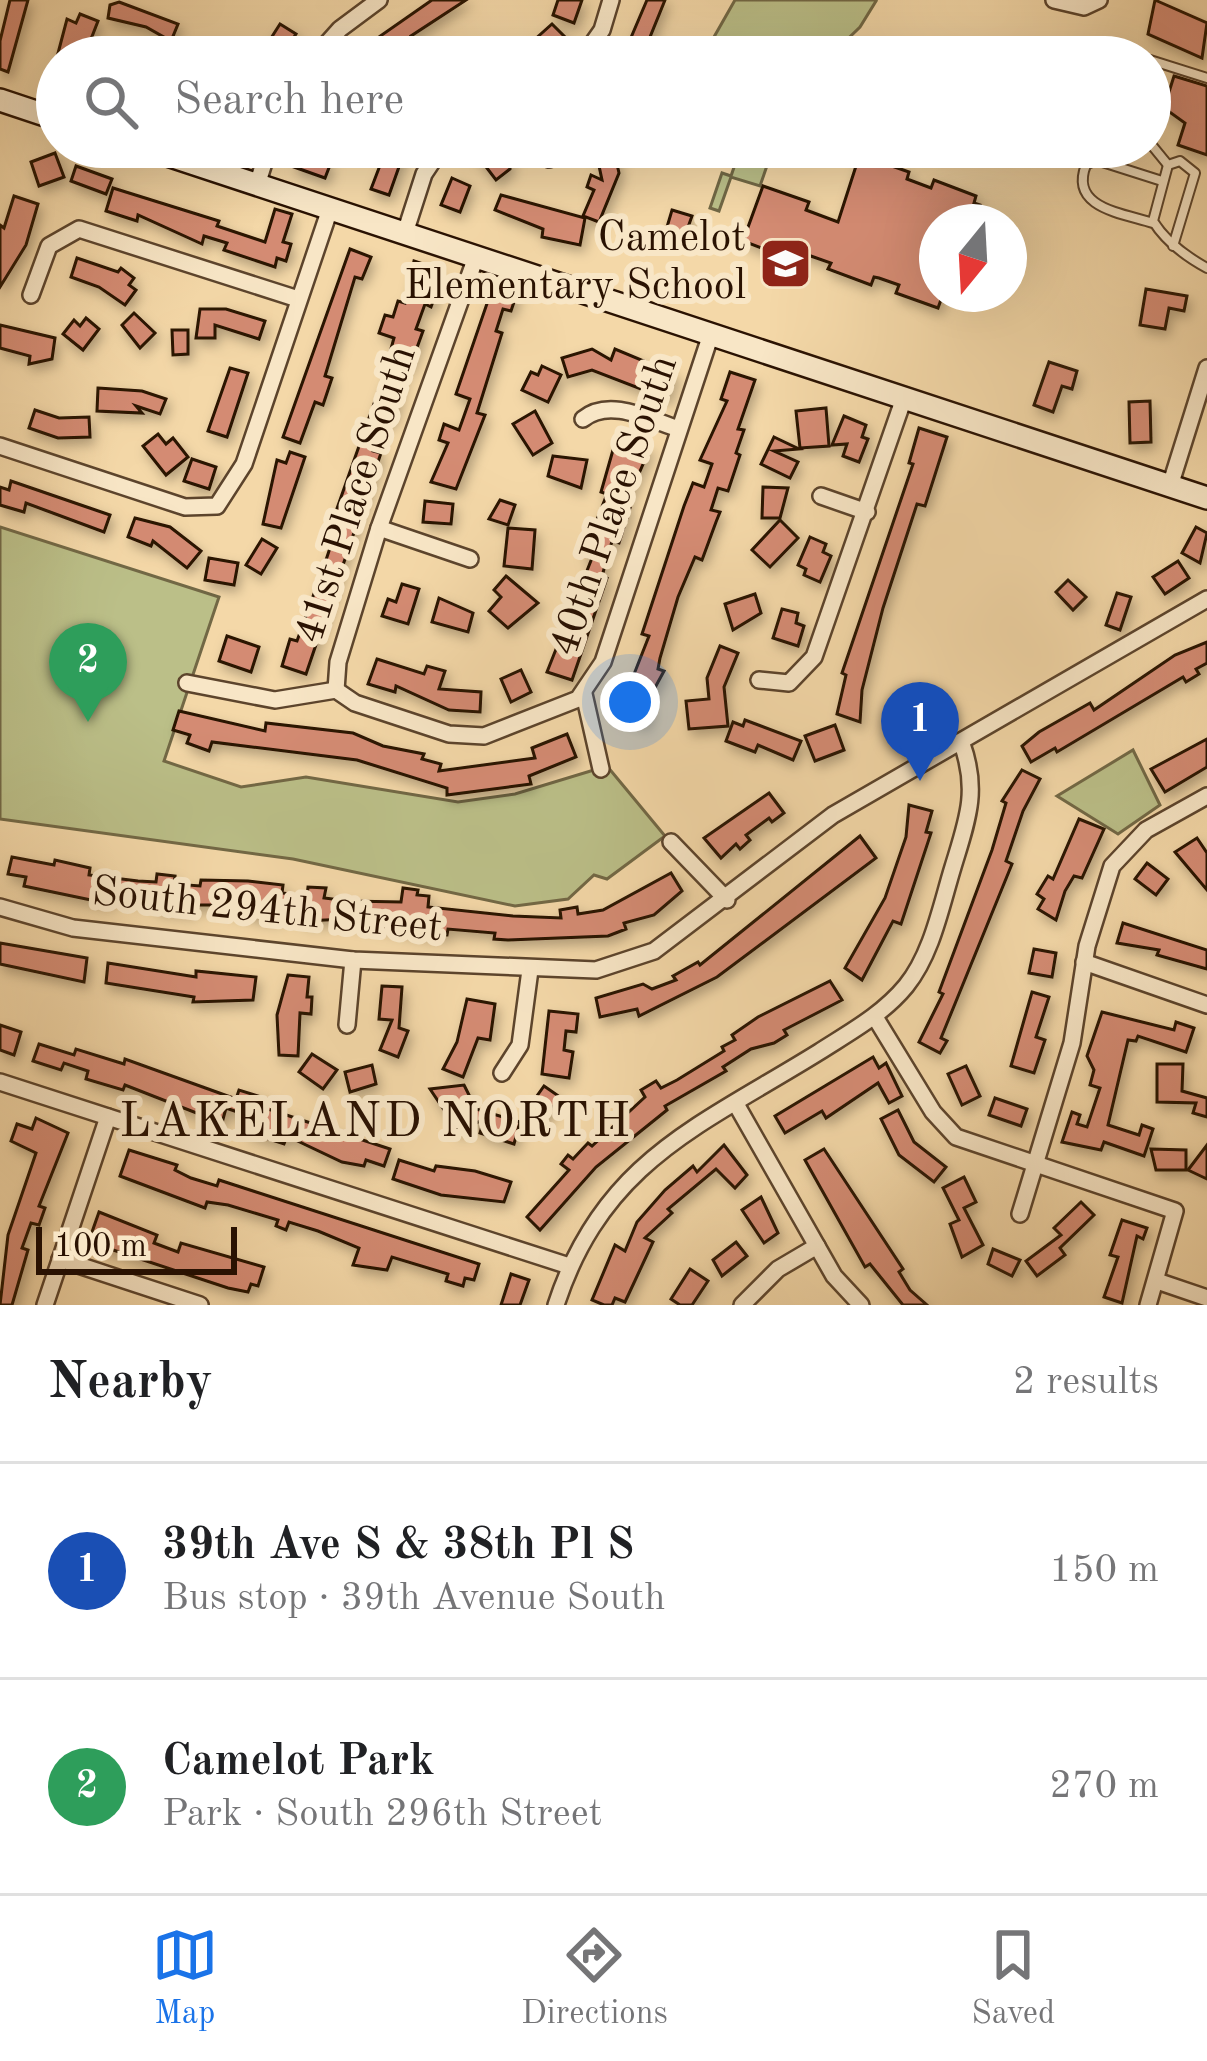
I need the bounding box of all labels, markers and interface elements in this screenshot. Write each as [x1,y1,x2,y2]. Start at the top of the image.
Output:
search box [36,36,1171,168]
icon: search [78,69,144,135]
text: Search here [174,79,404,124]
north arrow [919,204,1027,312]
place label: Camelot Elementary School [404,218,746,308]
school or university icon: Camelot Elementary School [757,235,813,291]
street label: 41st Place South [289,341,425,649]
street label: 40th Place South [544,350,686,662]
pin: 2 [49,623,127,722]
your location [600,672,660,732]
pin: 1 [881,682,959,781]
street label: South 294th Street [90,872,444,950]
district label: LAKELAND NORTH [119,1099,633,1147]
scale bar [36,1221,237,1274]
text: 100 m [54,1231,147,1264]
text: Nearby [48,1358,213,1409]
text: 2 results [1013,1363,1159,1402]
text: 39th Ave S & 38th Pl S [162,1524,635,1569]
text: 1 [76,1551,98,1590]
text: 150 m [1049,1551,1159,1590]
text: Bus stop · 39th Avenue South [162,1579,666,1618]
text: Camelot Park [162,1740,435,1785]
text: 2 [76,1767,98,1806]
text: 270 m [1049,1767,1159,1806]
text: Park · South 296th Street [162,1795,602,1834]
tab: Map [152,1922,218,2035]
tab: Directions [521,1922,668,2035]
tab: Saved [971,1922,1055,2035]

